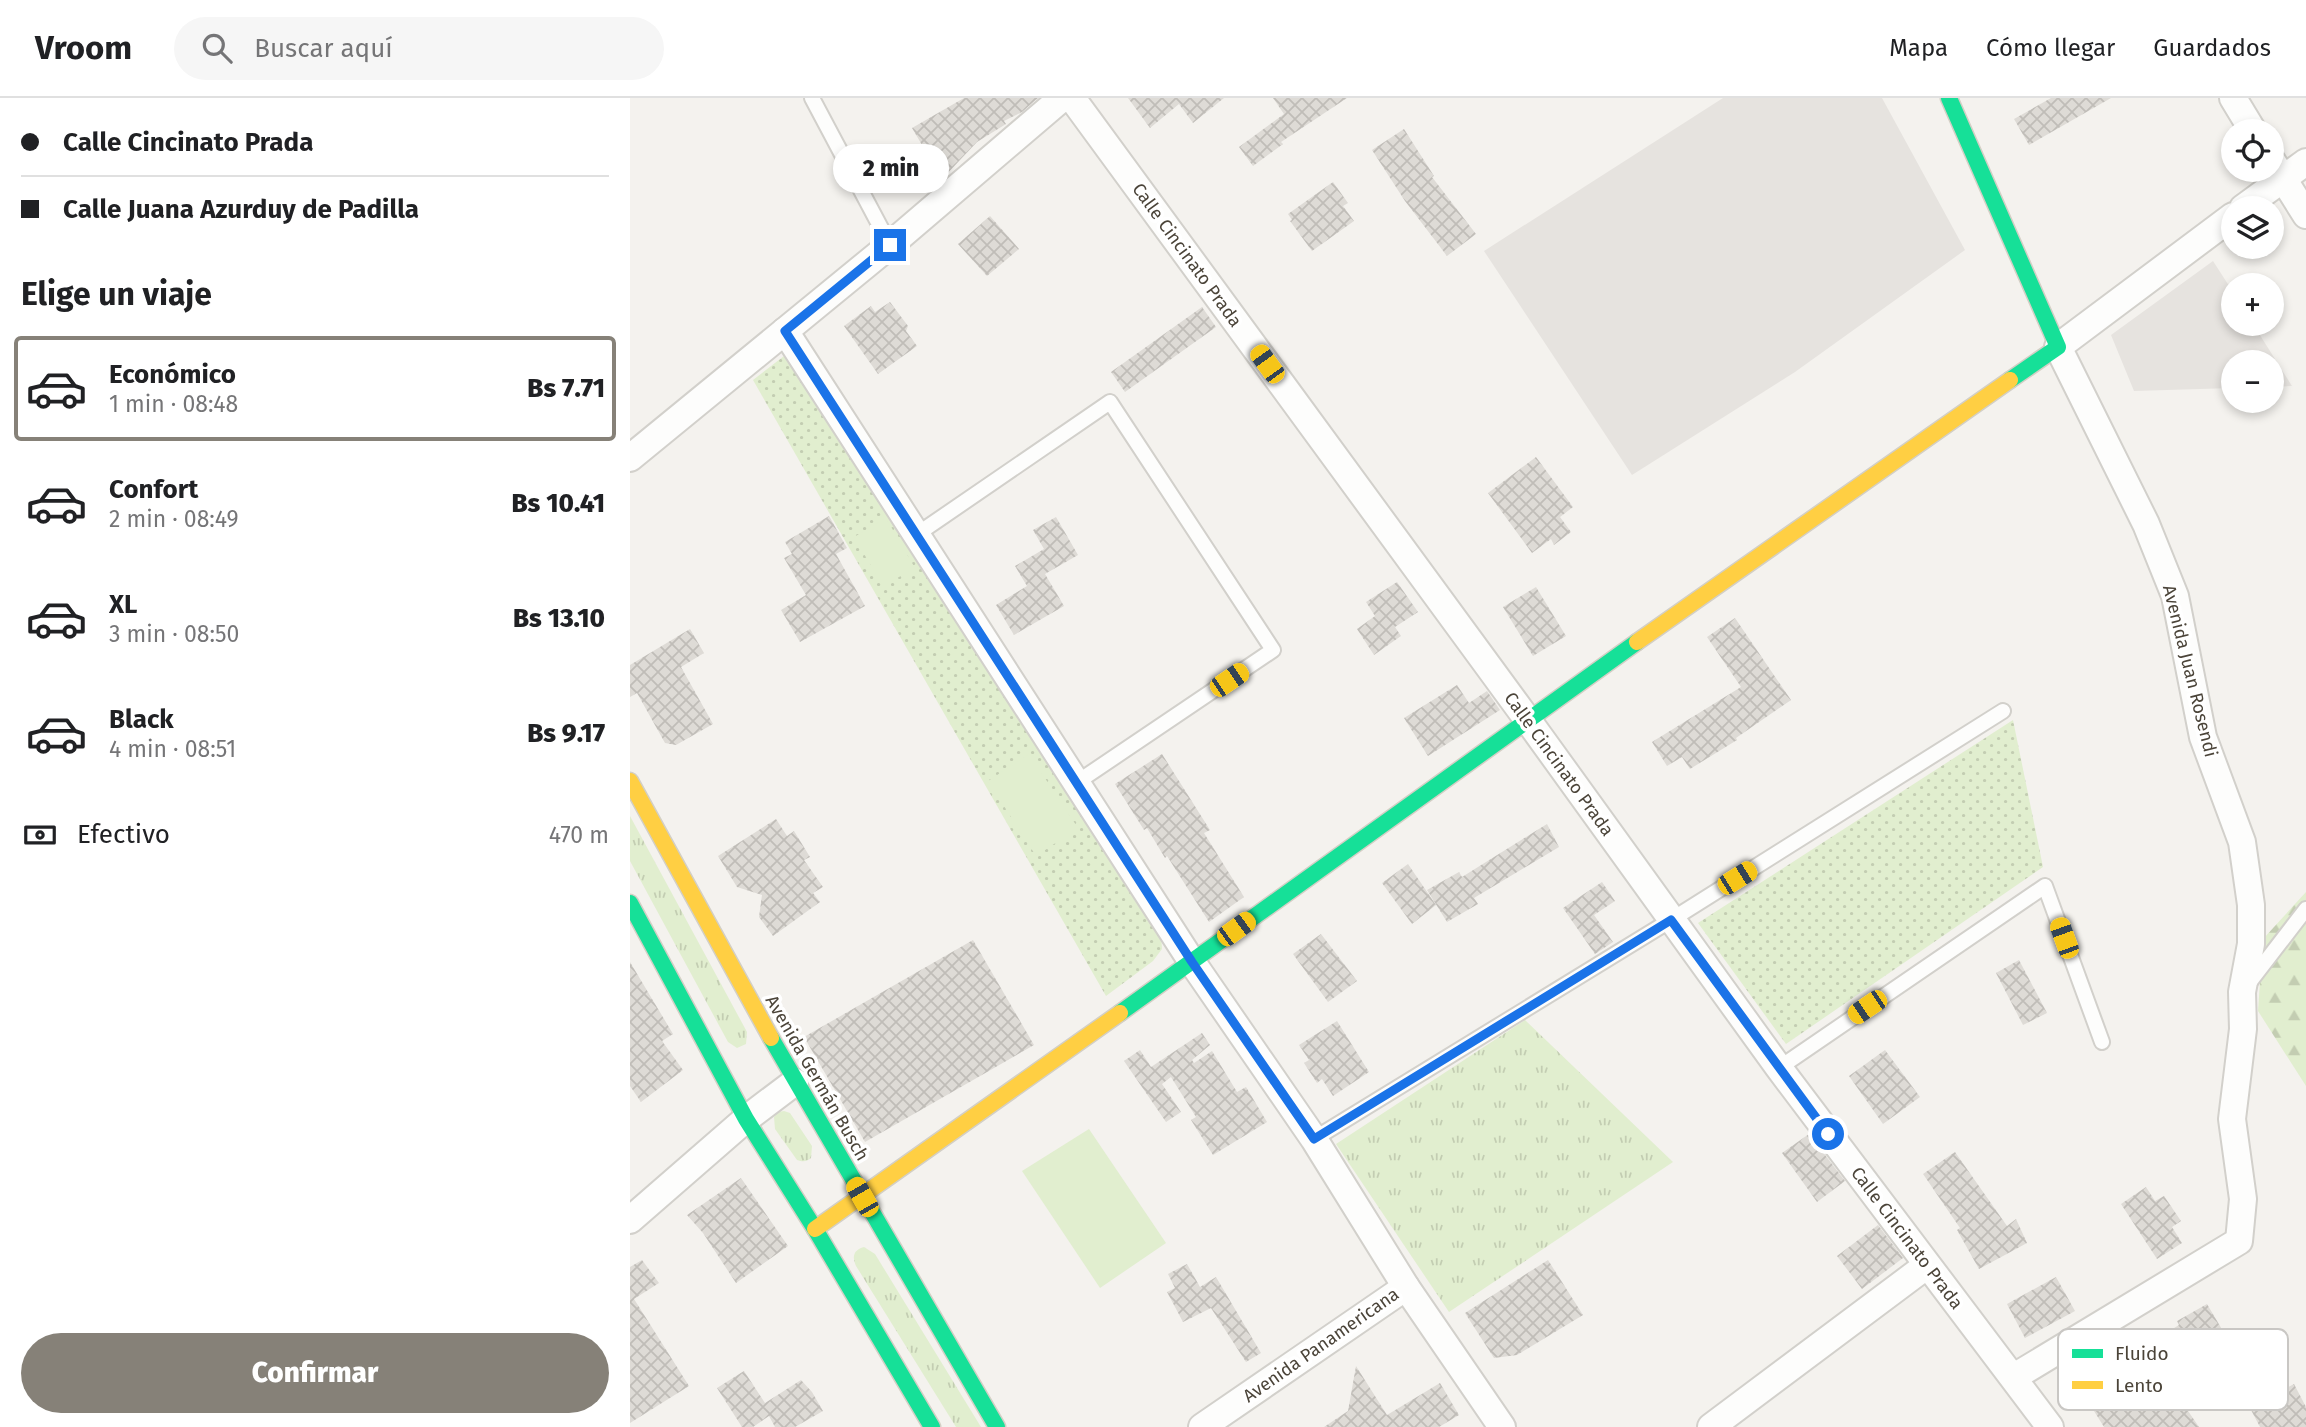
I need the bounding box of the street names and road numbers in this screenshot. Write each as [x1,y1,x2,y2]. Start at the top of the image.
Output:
street label: Calle Cincinato Prada [1127,179,1247,331]
street label: Avenida Juan Rosendi [2158,583,2222,759]
street label: Calle Cincinato Prada [1499,688,1619,840]
street label: Avenida Germán Busch [761,991,873,1165]
street label: Calle Cincinato Prada [1846,1162,1968,1314]
street label: Avenida Panamericana [1239,1283,1403,1407]

